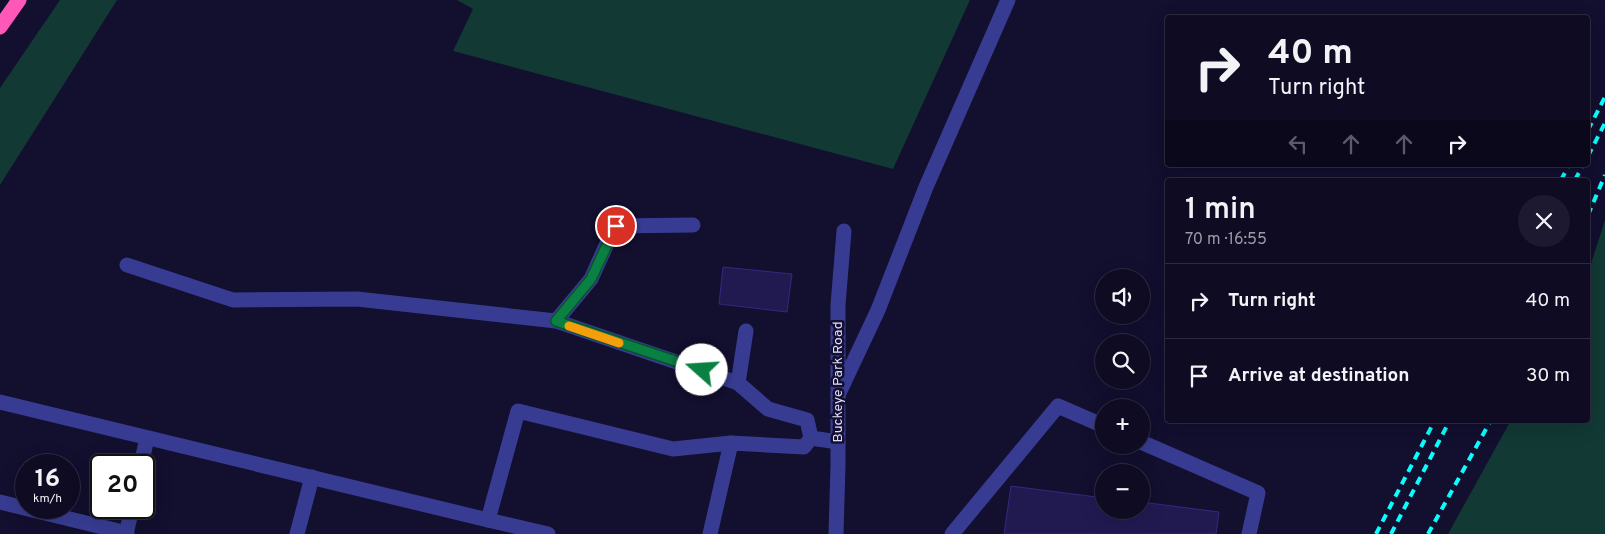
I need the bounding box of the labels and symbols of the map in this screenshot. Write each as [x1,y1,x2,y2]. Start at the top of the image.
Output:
pin [595,205,637,247]
street label: Buckeye Park Road [830,321,847,443]
position arrow [675,343,727,395]
speed limit sign: 20 [90,454,155,519]

